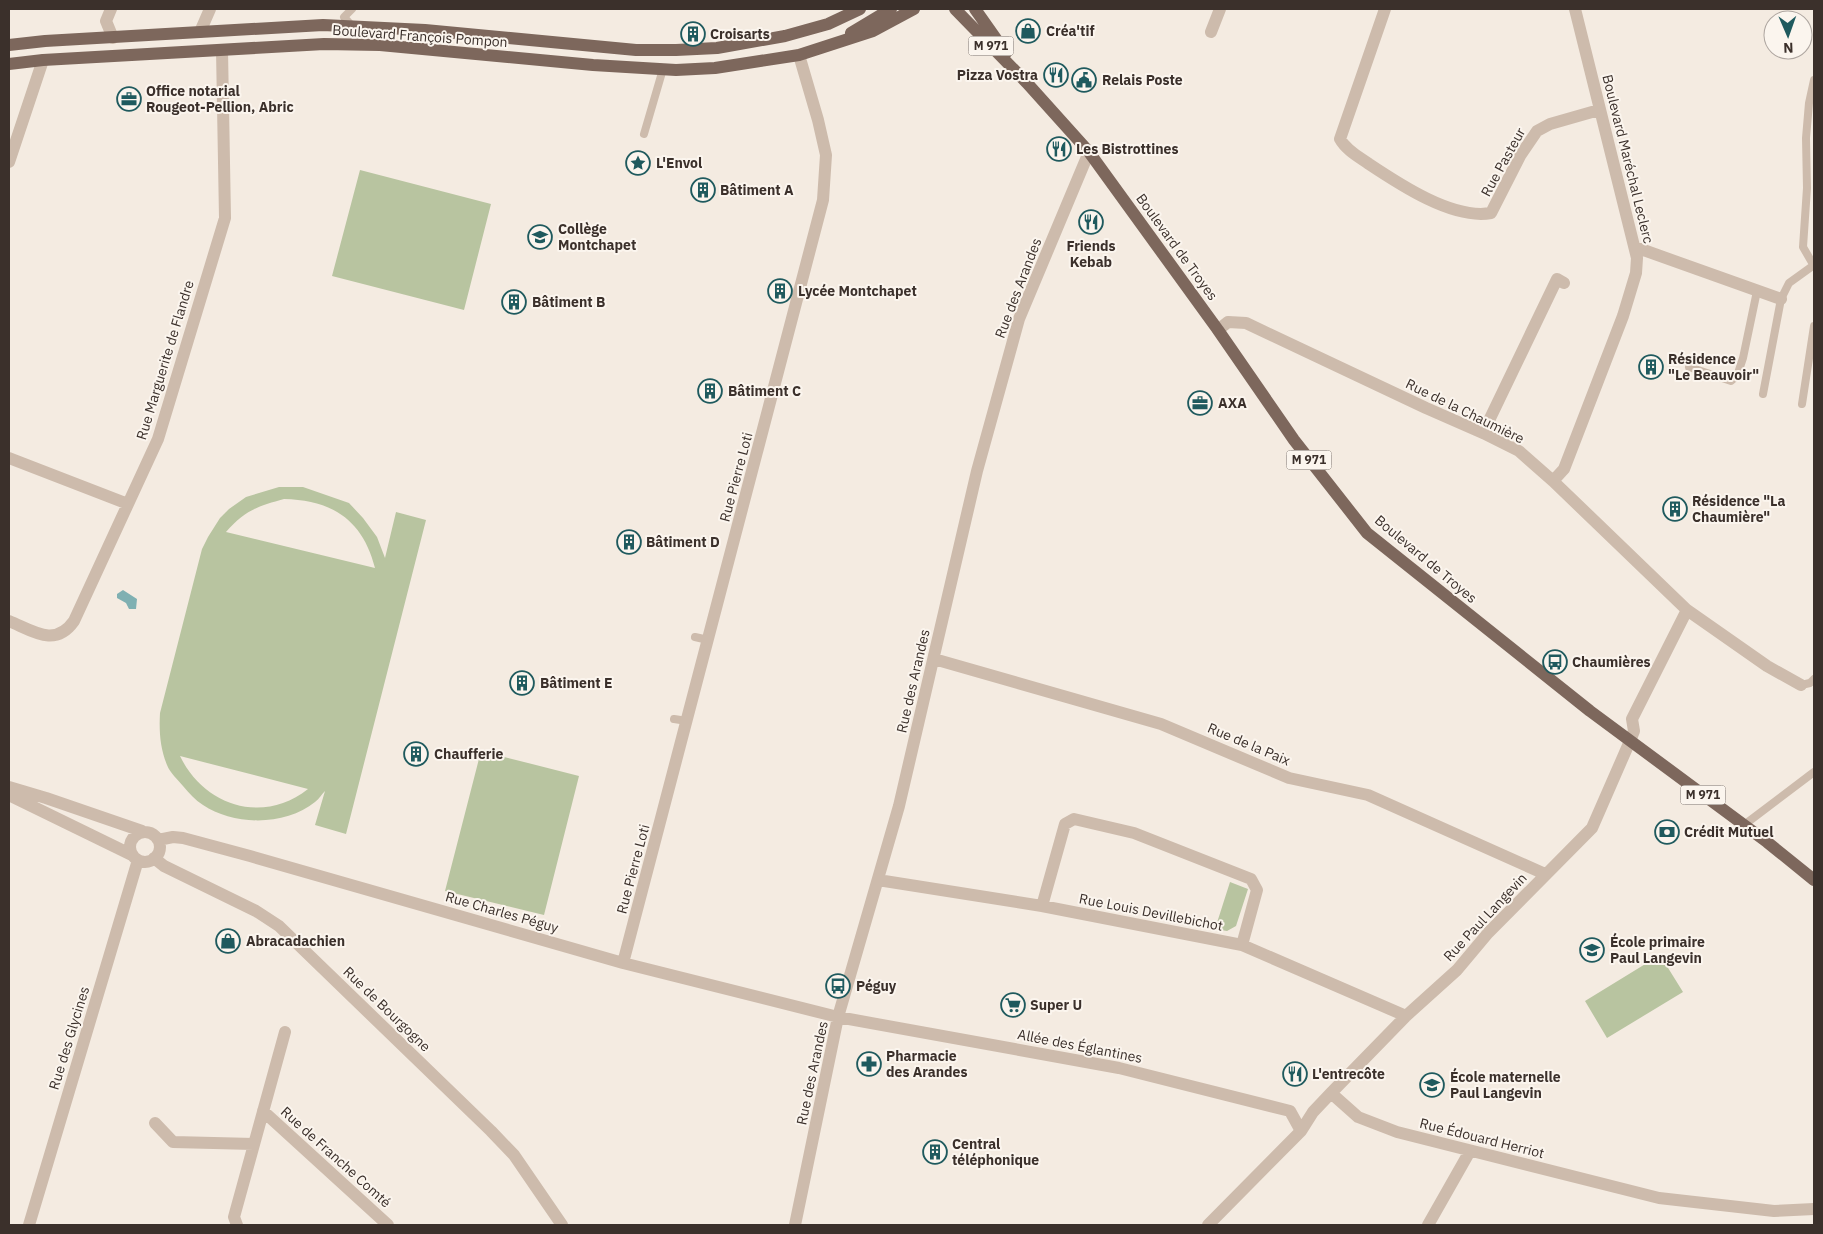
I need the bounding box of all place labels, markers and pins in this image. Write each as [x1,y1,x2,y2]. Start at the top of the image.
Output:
shop icon: Créa'tif [1015,18,1041,44]
building icon: Croisarts [680,21,706,47]
place label: Créa'tif [1046,22,1095,40]
place label: Croisarts [710,25,770,43]
restaurant icon: Pizza Vostra [1043,62,1069,88]
place label: Pizza Vostra [957,66,1038,84]
public building icon: Relais Poste [1071,67,1097,93]
place label: Relais Poste [1102,71,1183,89]
place label: Office notarial Rougeot-Pellion, Abric [146,82,294,116]
office icon: Office notarial Rougeot-Pellion, Abric [116,86,142,112]
restaurant icon: Les Bistrottines [1046,136,1072,162]
place label: Les Bistrottines [1076,140,1178,158]
place icon: L'Envol [625,150,651,176]
place label: L'Envol [656,154,702,172]
building icon: Bâtiment A [690,177,716,203]
place label: Bâtiment A [720,181,794,199]
restaurant icon: Friends Kebab [1078,209,1104,235]
place label: Collège Montchapet [558,220,636,254]
school or university icon: Collège Montchapet [527,224,553,250]
place label: Friends Kebab [1066,237,1116,271]
building icon: Lycée Montchapet [767,278,793,304]
place label: Lycée Montchapet [798,282,917,300]
building icon: Bâtiment B [501,289,527,315]
place label: Bâtiment B [532,293,605,311]
place label: Résidence "Le Beauvoir" [1668,350,1759,384]
building icon: Résidence "Le Beauvoir" [1638,354,1664,380]
building icon: Bâtiment C [697,378,723,404]
place label: Bâtiment C [728,382,801,400]
office icon: AXA [1187,390,1213,416]
place label: AXA [1218,394,1247,412]
place label: Résidence "La Chaumière" [1692,492,1786,526]
building icon: Résidence "La Chaumière" [1662,496,1688,522]
building icon: Bâtiment D [616,529,642,555]
place label: Bâtiment D [646,533,720,551]
bus stop icon: Chaumières [1542,649,1568,675]
place label: Chaumières [1572,653,1651,671]
building icon: Bâtiment E [509,670,535,696]
place label: Bâtiment E [540,674,612,692]
building icon: Chaufferie [403,741,429,767]
place label: Chaufferie [434,745,503,763]
bank icon: Crédit Mutuel [1654,819,1680,845]
place label: Crédit Mutuel [1684,823,1773,841]
shop icon: Abracadachien [215,928,241,954]
place label: Abracadachien [246,932,345,950]
place label: École primaire Paul Langevin [1610,932,1705,967]
school or university icon: École primaire Paul Langevin [1579,937,1605,963]
bus stop icon: Péguy [825,973,851,999]
place label: Péguy [856,977,897,995]
supermarket icon: Super U [1000,992,1026,1018]
place label: Super U [1030,996,1082,1014]
place label: Pharmacie des Arandes [886,1047,968,1081]
pharmacy icon: Pharmacie des Arandes [856,1051,882,1077]
restaurant icon: L'entrecôte [1282,1061,1308,1087]
place label: L'entrecôte [1312,1065,1385,1083]
place label: École maternelle Paul Langevin [1450,1067,1561,1102]
school or university icon: École maternelle Paul Langevin [1419,1072,1445,1098]
place label: Central téléphonique [952,1135,1039,1169]
building icon: Central téléphonique [922,1139,948,1165]

